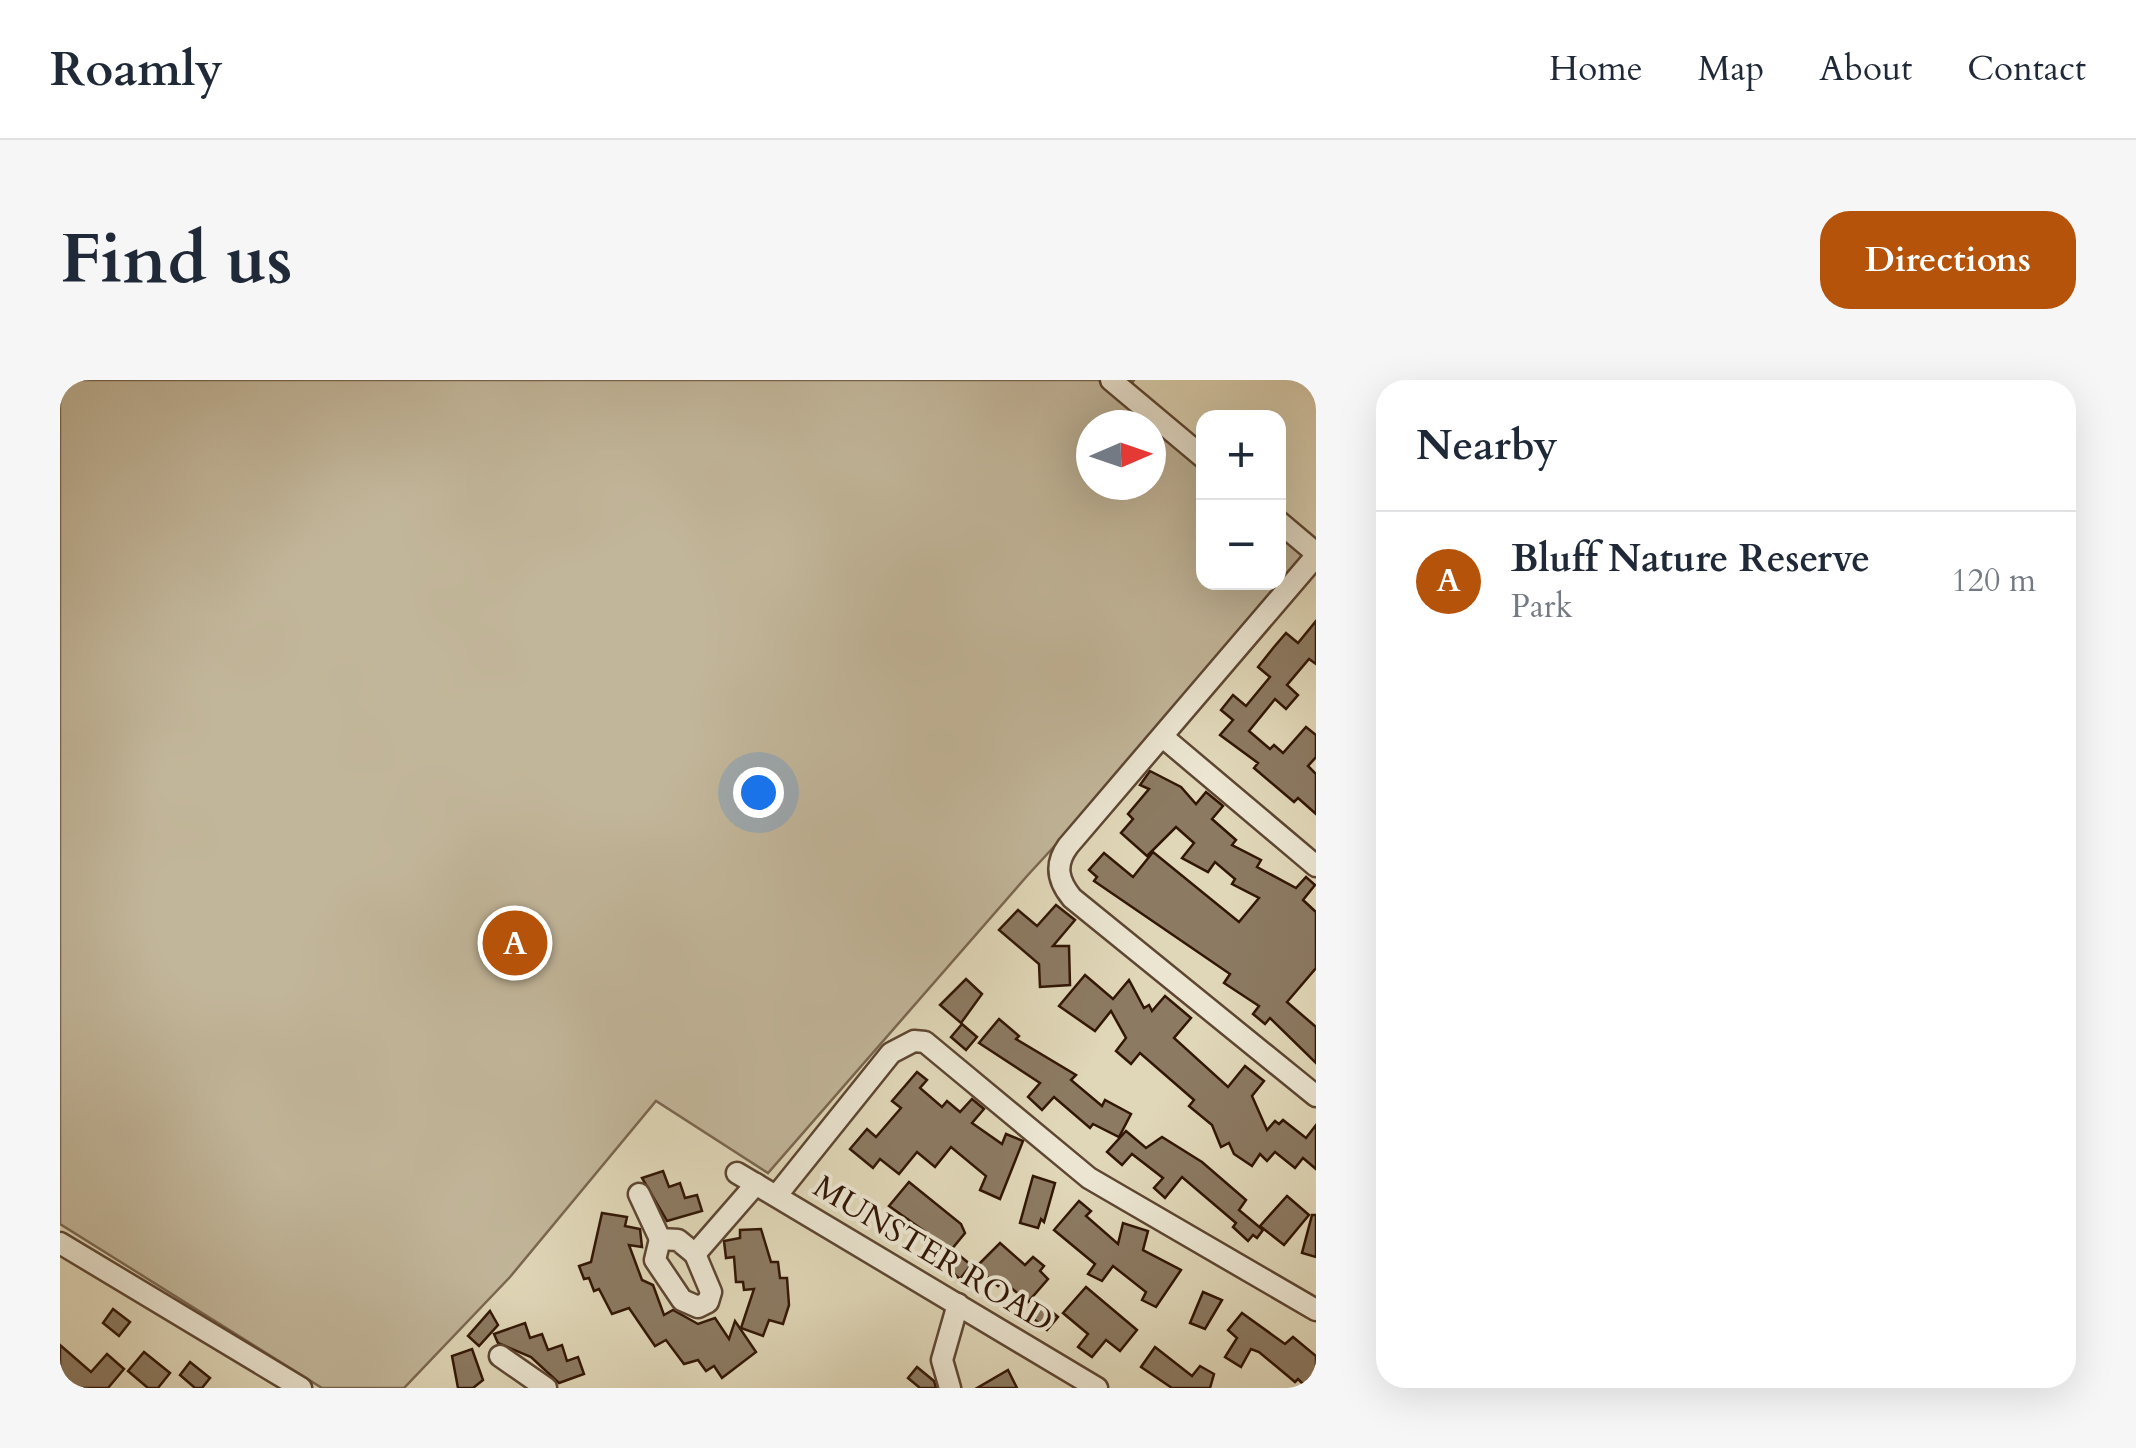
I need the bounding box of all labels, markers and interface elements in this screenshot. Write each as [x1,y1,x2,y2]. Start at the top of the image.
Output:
text: Roamly [50,37,223,102]
text: Home [1549,45,1643,93]
text: Map [1698,45,1764,93]
text: About [1819,45,1912,93]
text: Contact [1967,45,2086,93]
button: Directions [1820,211,2076,309]
text: Find us [60,213,293,307]
north arrow [1076,410,1166,500]
map controls [1196,410,1286,590]
button: + [1196,410,1286,500]
text: Nearby [1416,417,1558,474]
button: − [1196,500,1286,590]
text: Bluff Nature Reserve [1511,533,1870,585]
text: A [1436,559,1461,603]
text: 120 m [1951,559,2036,603]
text: Park [1511,585,1573,629]
your location [733,767,784,818]
pin: A [482,906,548,980]
street label: MUNSTER ROAD [805,1165,1061,1343]

